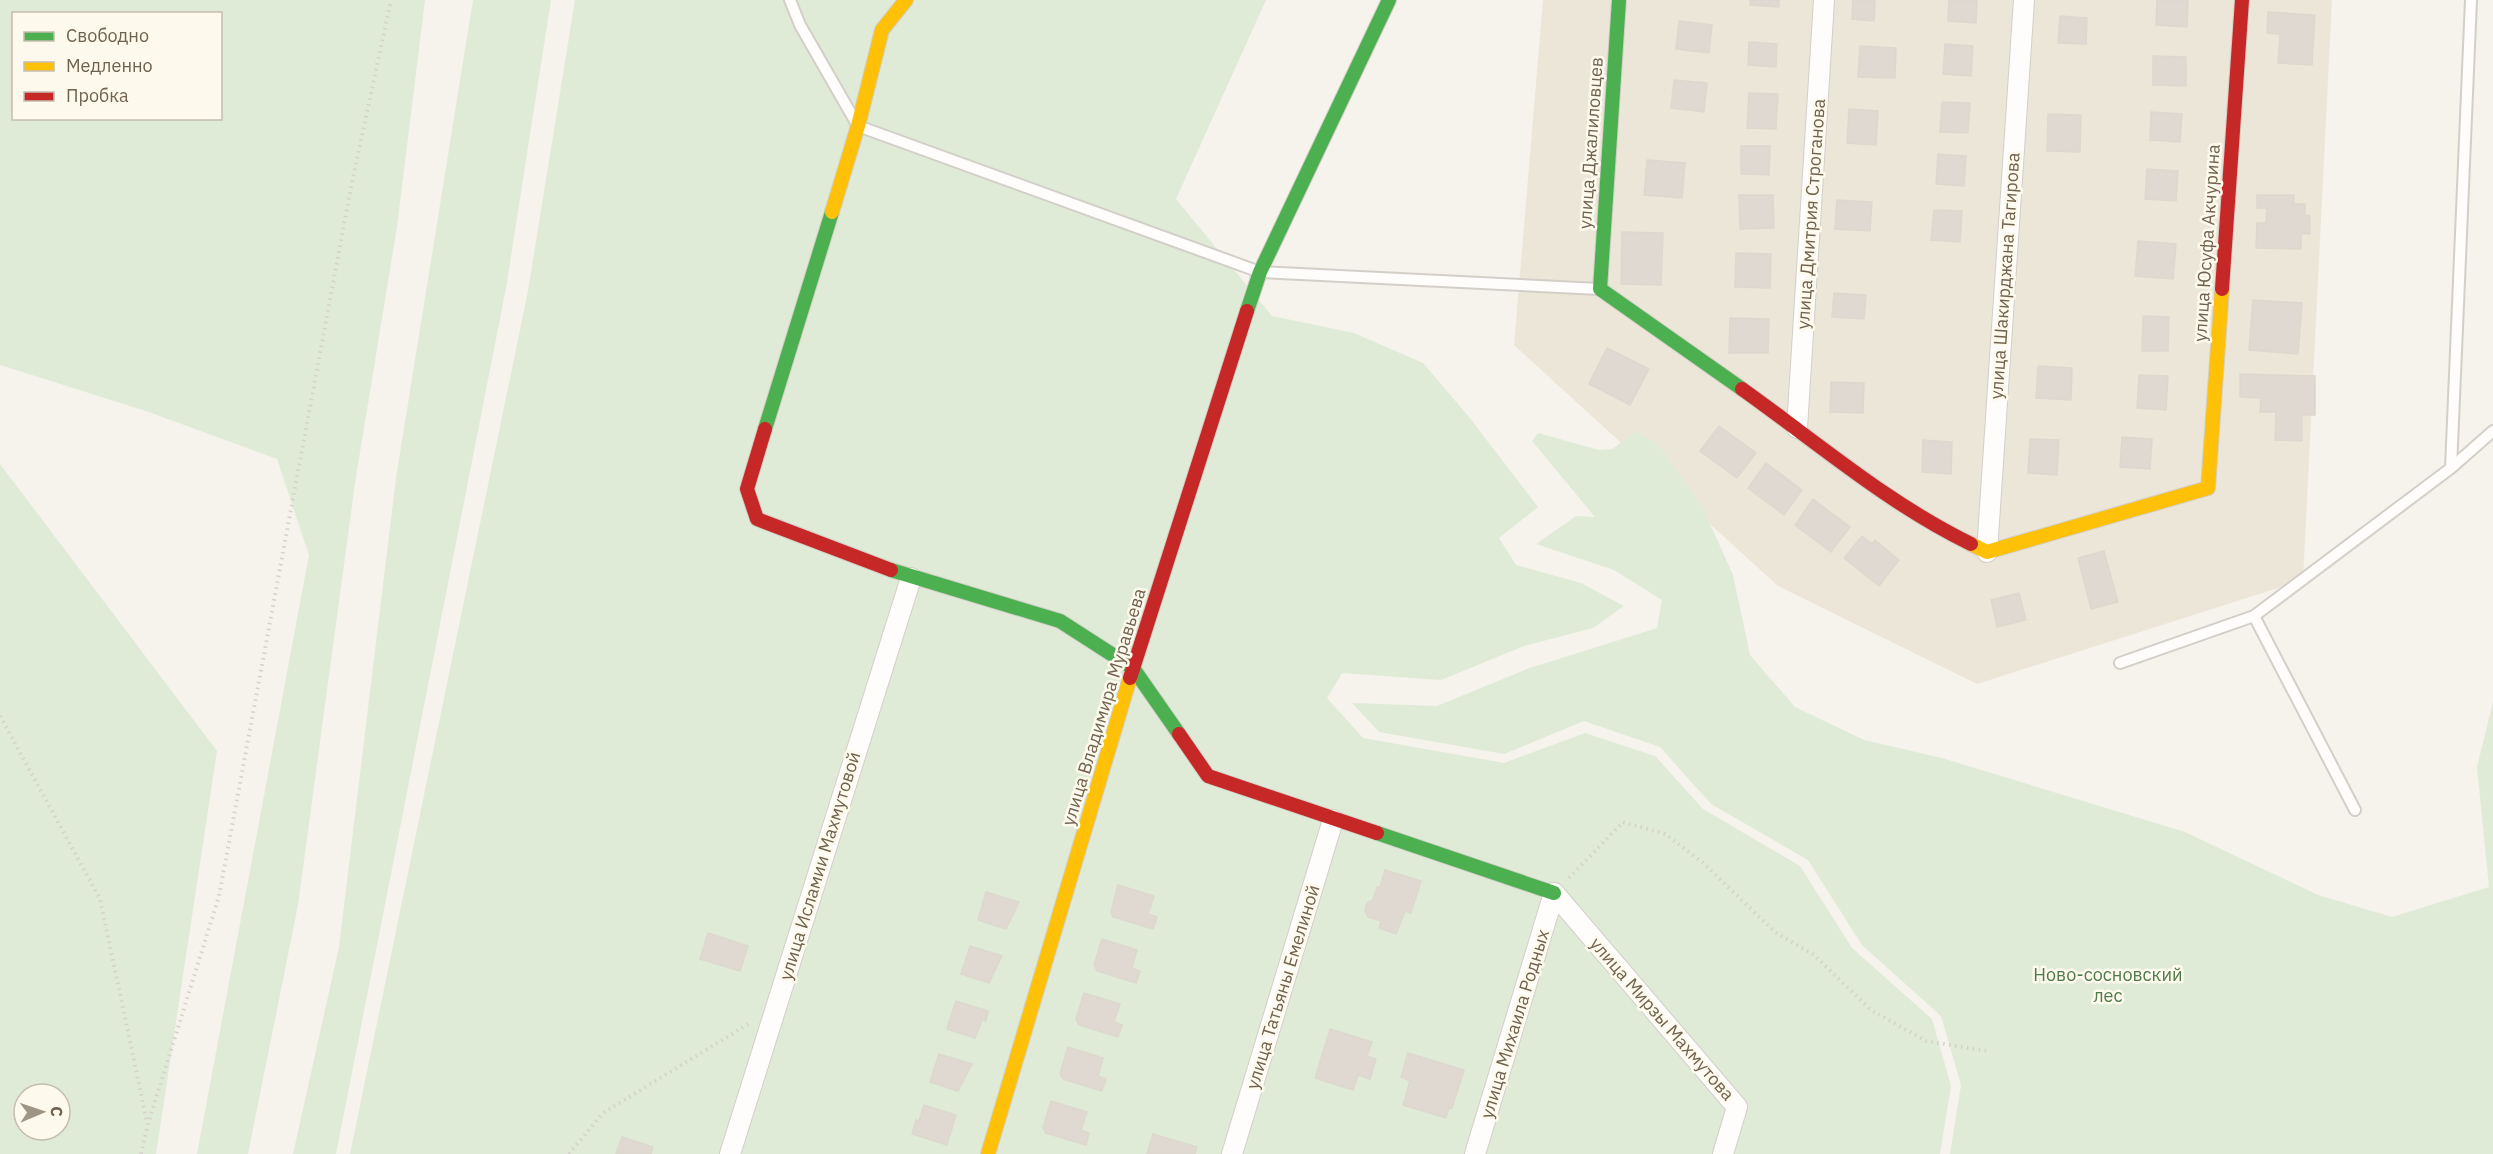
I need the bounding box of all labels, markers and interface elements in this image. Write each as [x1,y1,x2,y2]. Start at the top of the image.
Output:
legend [12,12,222,120]
text: Свободно [66,24,149,47]
text: Медленно [66,54,153,77]
street label: улица Джалиловцев [1573,56,1608,230]
text: Пробка [66,84,129,107]
street label: улица Дмитрия Строганова [1791,97,1830,330]
street label: улица Юсуфа Акчурина [2188,143,2225,342]
street label: улица Шакирджана Тагирова [1984,151,2025,400]
street label: улица Владимира Муравьева [1056,585,1151,828]
street label: улица Исламии Махмутовой [774,749,865,983]
street label: улица Татьяны Емелиной [1240,882,1325,1092]
street label: улица Михаила Родных [1475,926,1554,1121]
street label: улица Мирзы Махмутова [1585,932,1740,1105]
park label: Ново-сосновский лес [2033,963,2183,1007]
north arrow [12,1082,72,1142]
text: С [47,1106,67,1117]

